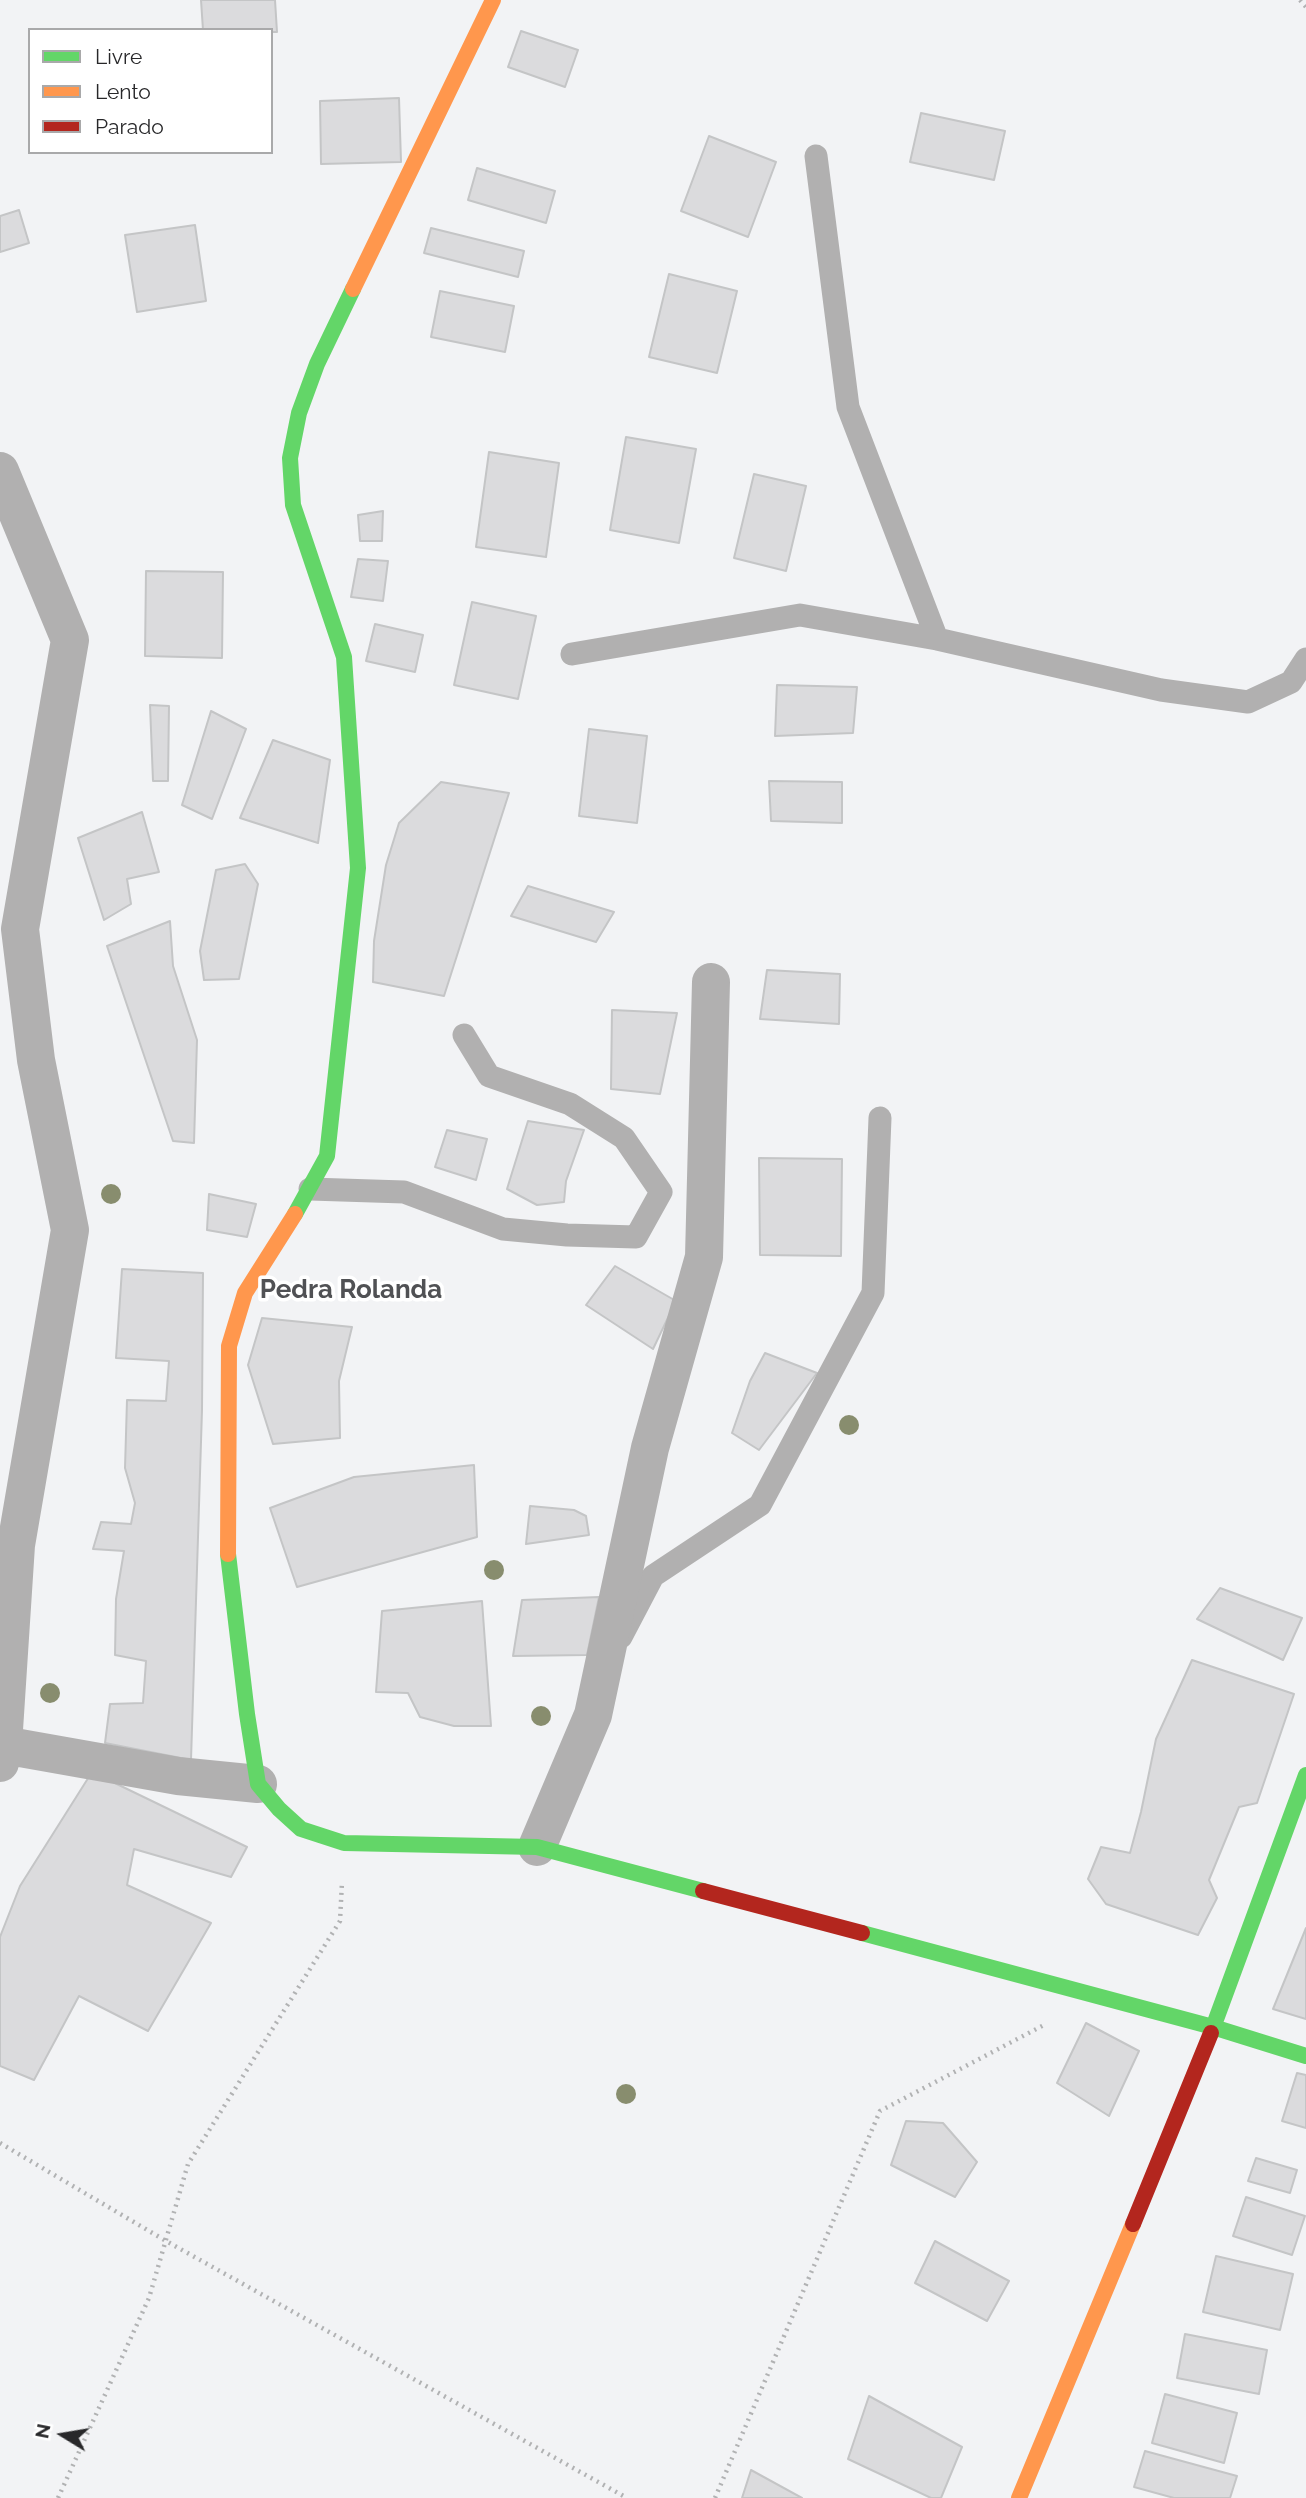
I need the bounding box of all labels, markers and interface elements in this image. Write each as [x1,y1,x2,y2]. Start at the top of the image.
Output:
legend [28,28,273,154]
text: Livre [95,44,142,69]
text: Lento [95,79,151,104]
text: Parado [95,114,164,139]
district label: Pedra Rolanda [260,1274,442,1306]
north arrow [28,2400,98,2470]
text: N [30,2422,55,2440]

